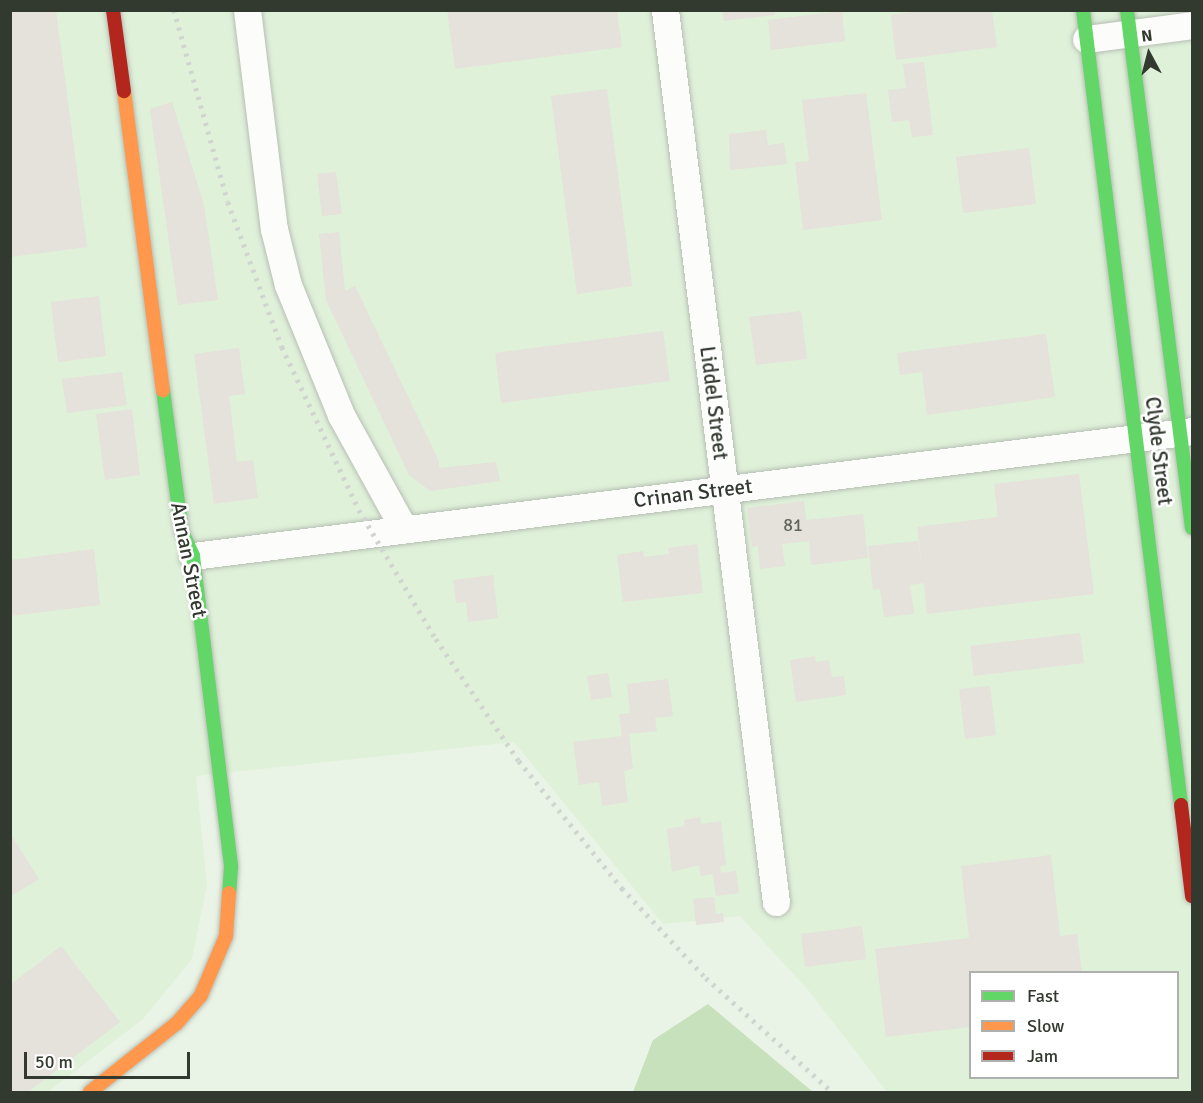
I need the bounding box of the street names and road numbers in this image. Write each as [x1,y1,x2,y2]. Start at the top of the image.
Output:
street label: Liddel Street [695,345,733,461]
street label: Clyde Street [1140,395,1178,507]
street label: Crinan Street [632,473,754,513]
street label: Annan Street [165,500,213,620]

